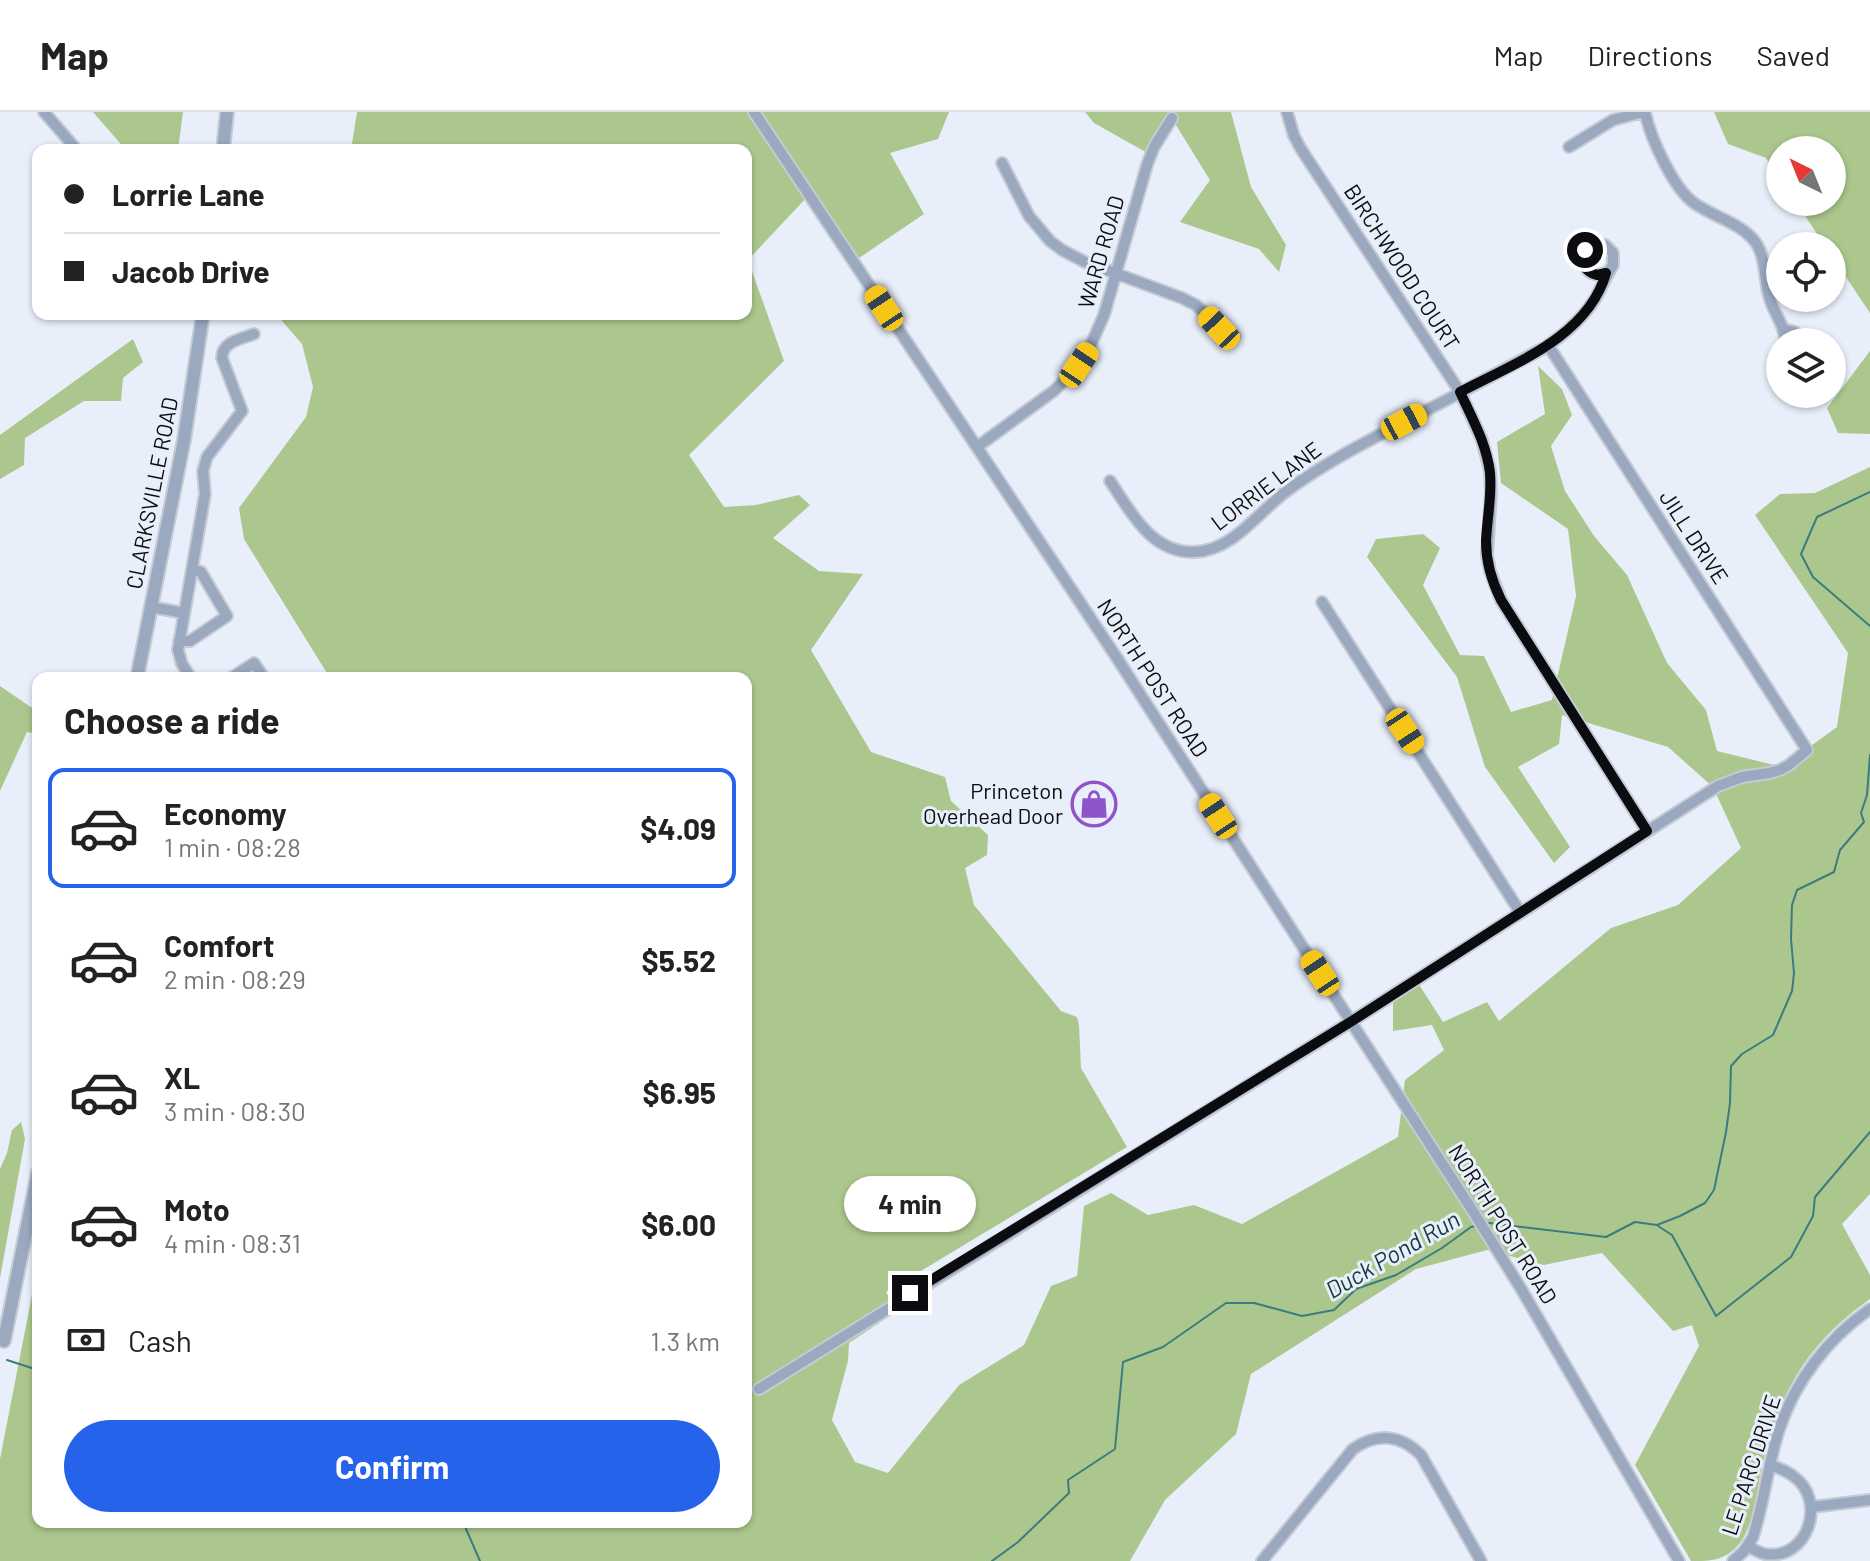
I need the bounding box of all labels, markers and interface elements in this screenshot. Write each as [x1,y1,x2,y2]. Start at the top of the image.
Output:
text: Map [40,32,109,78]
text: Map [1494,38,1543,72]
text: Directions [1587,38,1713,72]
text: Saved [1757,38,1830,72]
north arrow [1766,136,1846,216]
map controls [1766,136,1846,408]
text: Lorrie Lane [112,176,265,212]
street label: BIRCHWOOD COURT [1340,179,1466,354]
street label: WARD ROAD [1072,192,1129,311]
route start [1567,232,1603,268]
button: locate [1766,232,1846,312]
text: Jacob Drive [112,253,270,289]
car [861,281,907,335]
car [1194,302,1244,354]
button: layers [1766,328,1846,408]
car [1056,338,1102,392]
street label: CLARKSVILLE ROAD [120,395,182,591]
car [1377,400,1431,444]
street label: LORRIE LANE [1205,435,1326,535]
street label: JILL DRIVE [1655,485,1735,588]
street label: NORTH POST ROAD [1093,593,1215,761]
text: Choose a ride [64,698,280,741]
car [1382,704,1428,758]
place label: Princeton Overhead Door [923,777,1063,828]
shop icon: Princeton Overhead Door [1070,780,1118,828]
car [1195,789,1241,843]
icon: car [68,792,140,864]
text: Economy [164,795,287,831]
text: $4.09 [640,810,716,846]
text: 1 min · 08:28 [164,831,301,862]
icon: car [68,924,140,996]
text: Comfort [164,927,274,963]
text: $5.52 [642,942,716,978]
car [1297,946,1343,1000]
text: 2 min · 08:29 [164,963,306,994]
icon: car [68,1056,140,1128]
text: XL [164,1059,200,1095]
text: $6.95 [643,1074,716,1110]
text: 3 min · 08:30 [164,1095,306,1126]
street label: NORTH POST ROAD [1444,1139,1563,1308]
callout: 4 min [844,1177,976,1233]
icon: car [68,1188,140,1260]
text: 4 min [878,1188,942,1219]
text: Moto [164,1191,230,1227]
water label: Duck Pond Run [1320,1204,1464,1304]
text: $6.00 [641,1206,716,1242]
text: 4 min · 08:31 [164,1227,301,1258]
route end [892,1275,928,1311]
icon: cash [64,1318,108,1362]
text: Cash [128,1322,192,1358]
text: 1.3 km [651,1325,720,1356]
street label: LE PARC DRIVE [1715,1391,1785,1538]
button: Confirm [64,1420,720,1512]

